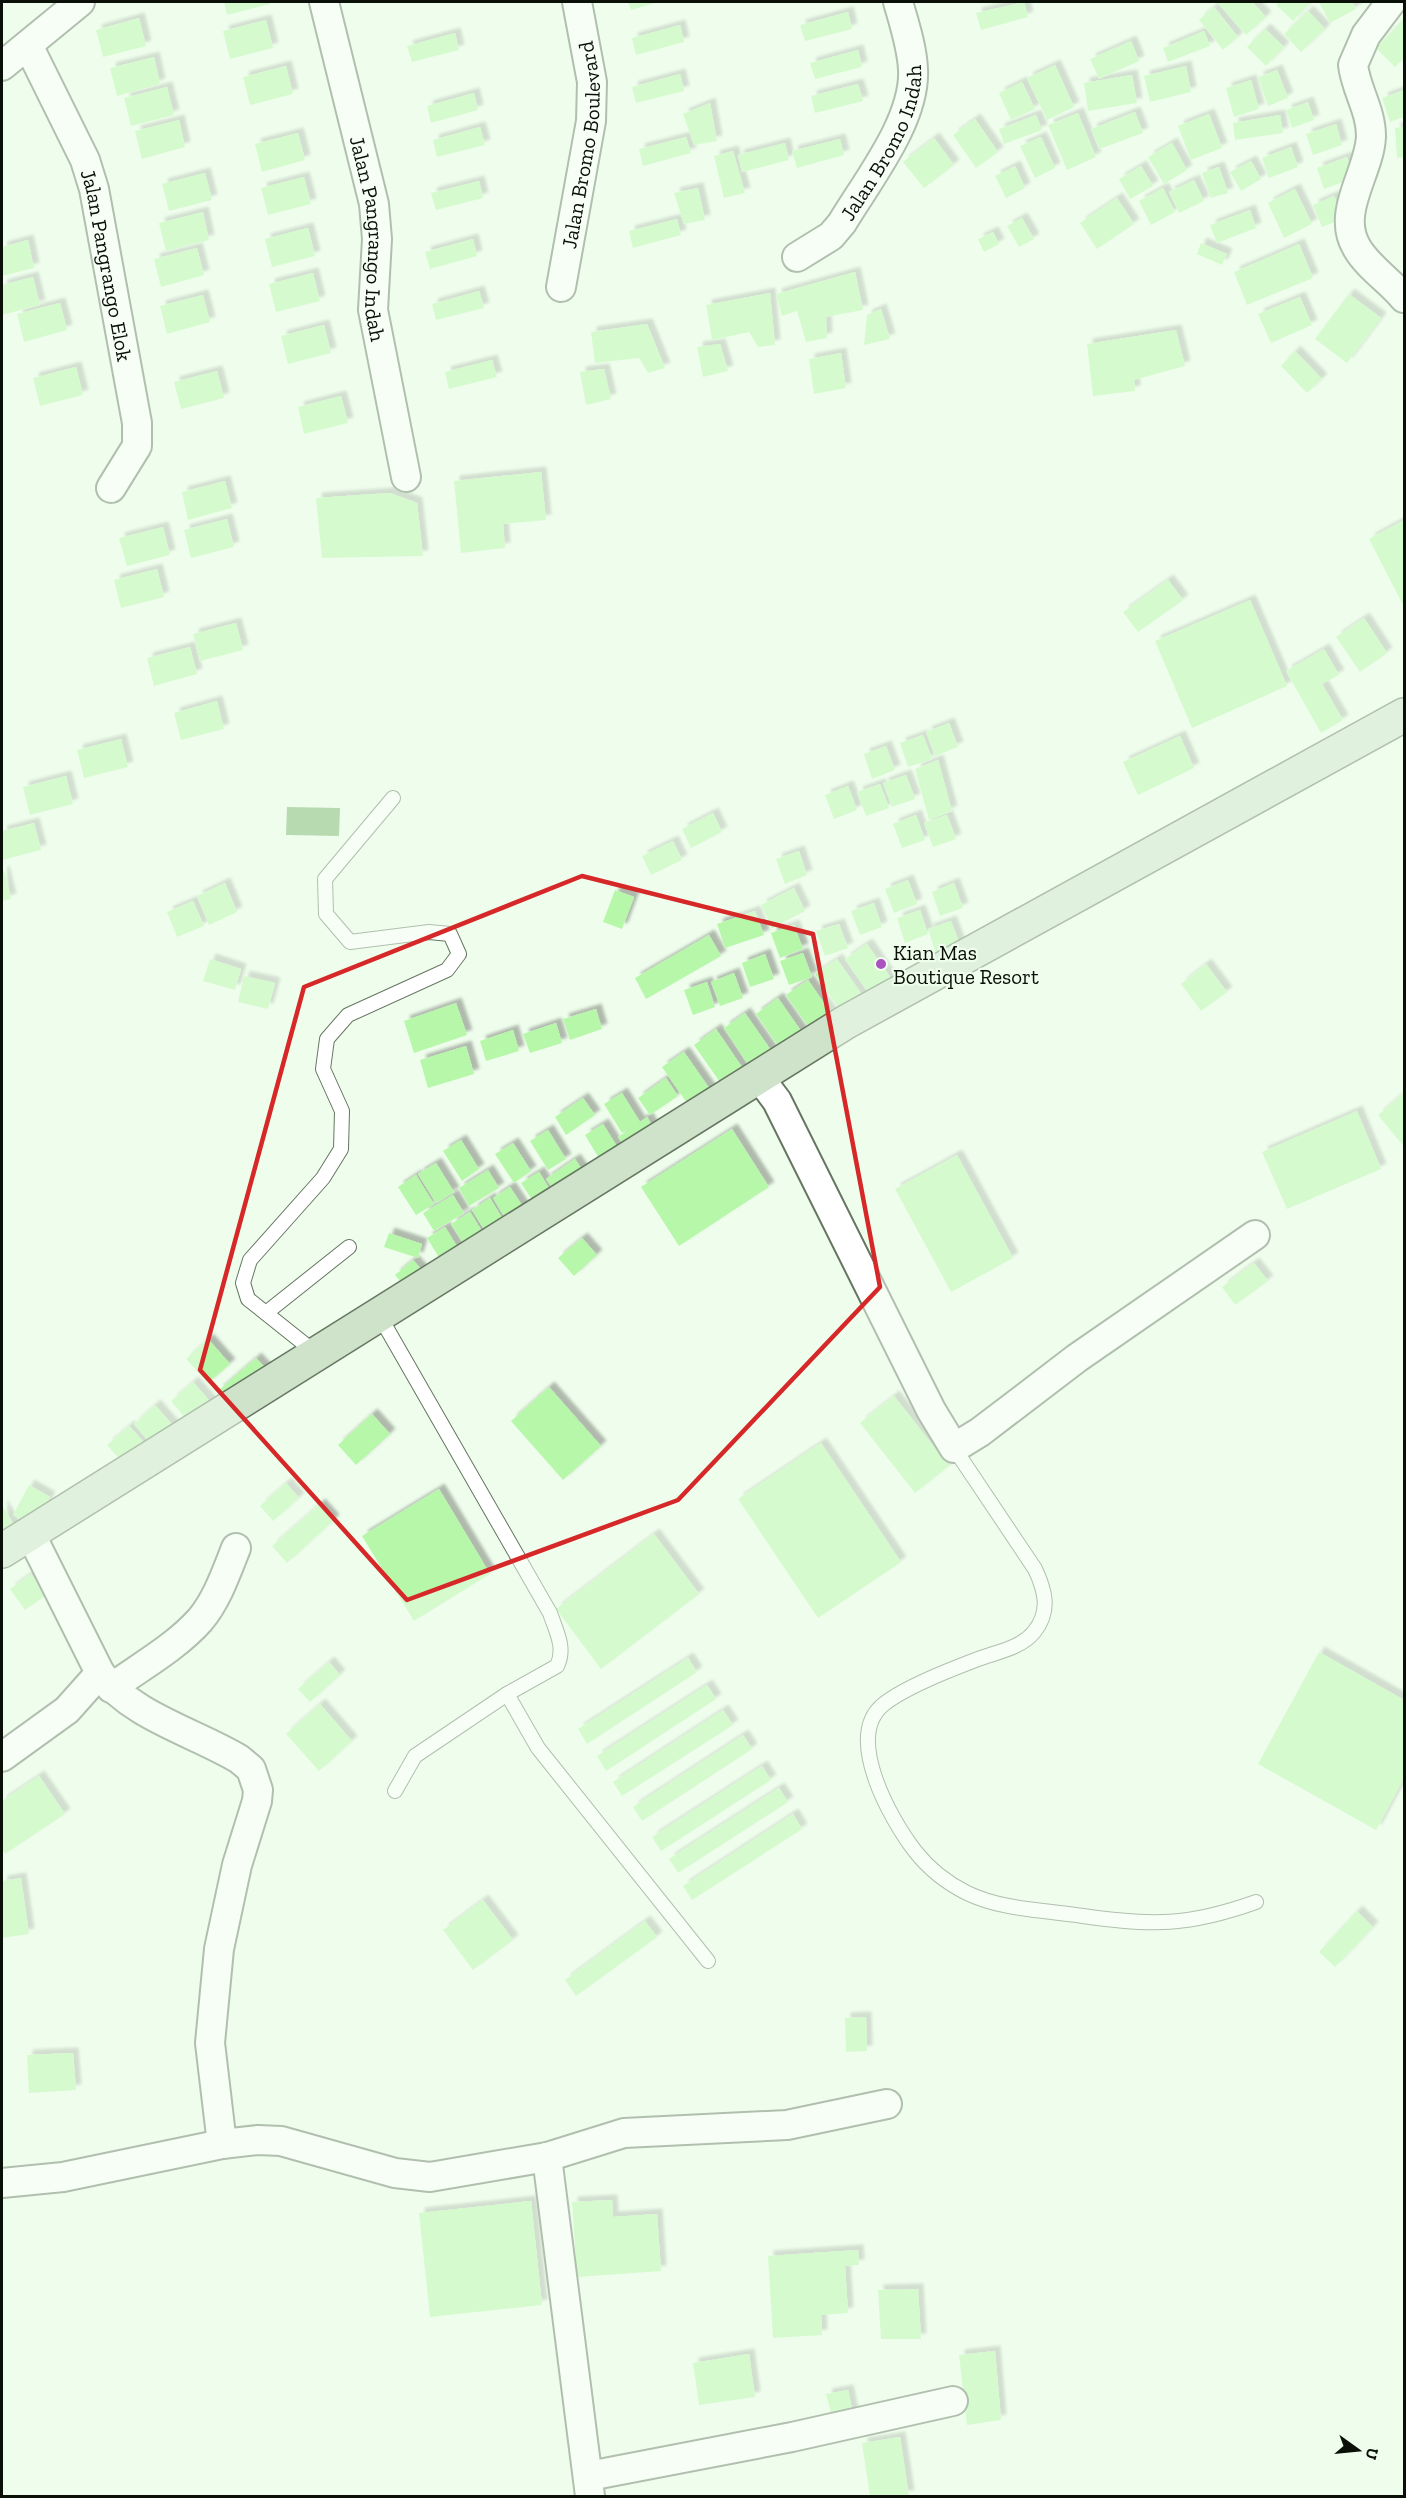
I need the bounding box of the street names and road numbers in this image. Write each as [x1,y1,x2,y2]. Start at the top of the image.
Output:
street label: Jalan Bromo Boulevard [556,39,605,250]
street label: Jalan Bromo Indah [834,64,926,225]
street label: Jalan Pangrango Indah [345,133,391,344]
street label: Jalan Pangrango Elok [76,166,138,363]

